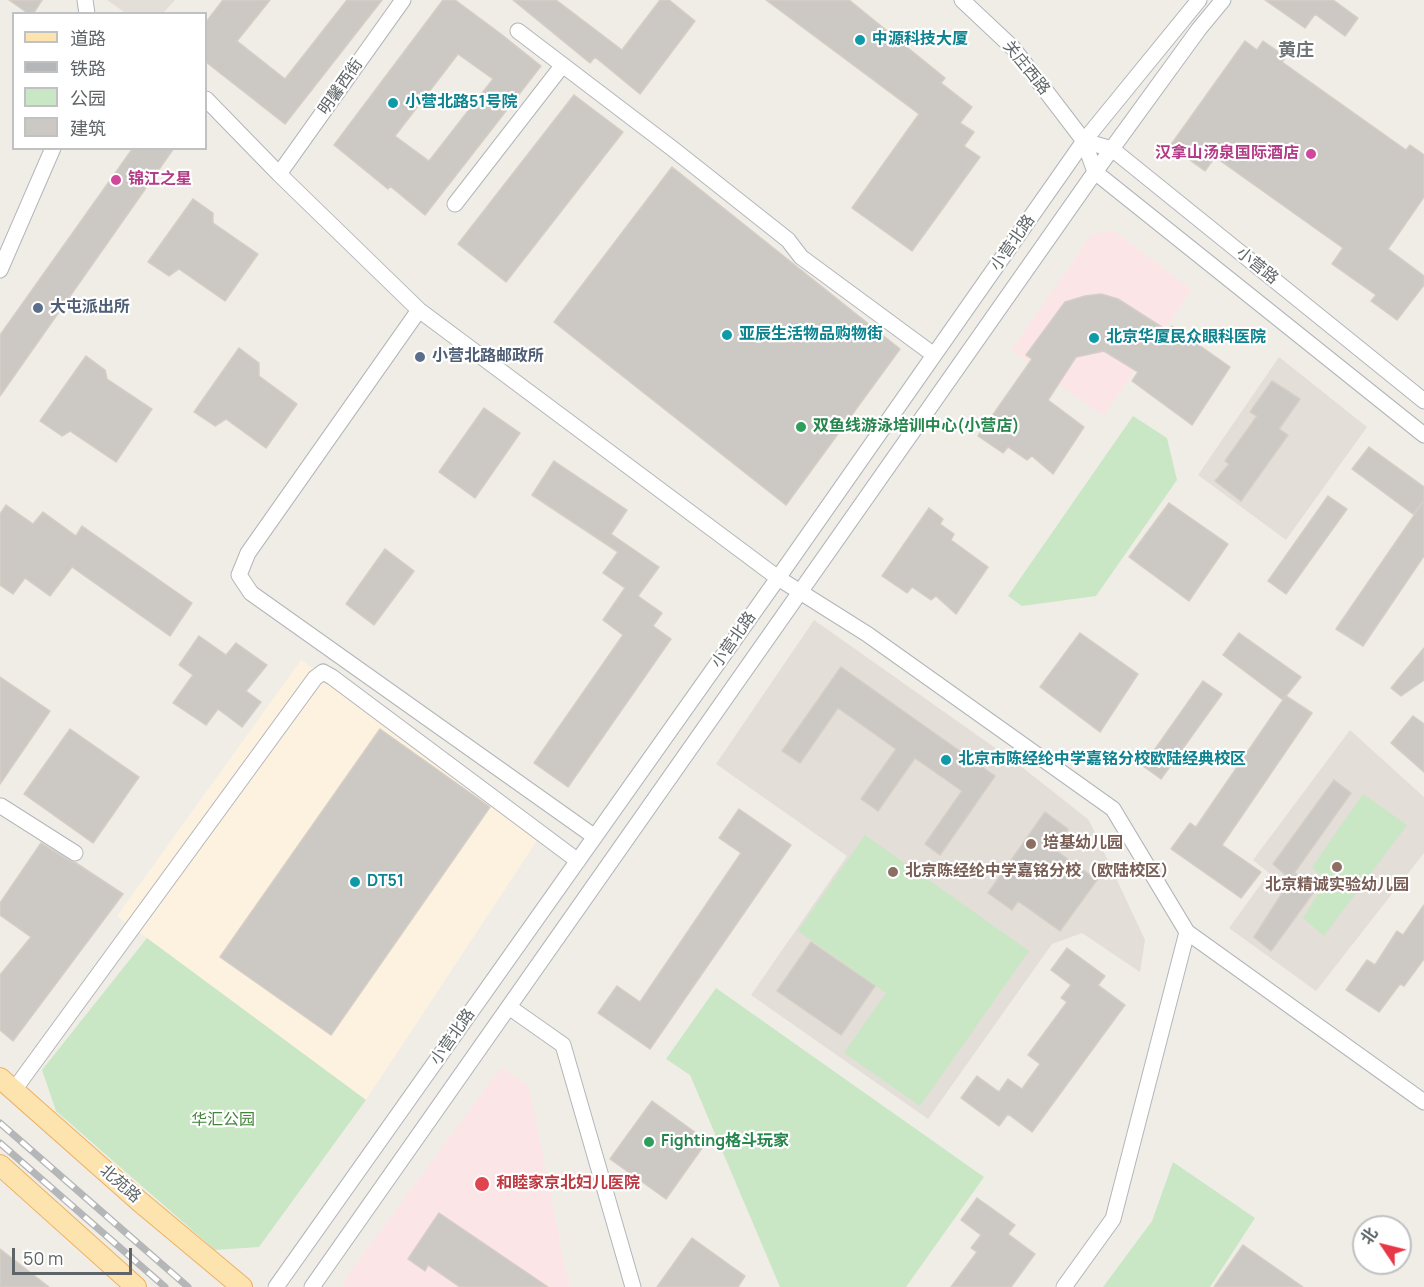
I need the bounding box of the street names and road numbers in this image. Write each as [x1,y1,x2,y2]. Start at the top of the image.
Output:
street label: 关庄西路 [998,37,1054,99]
street label: 明馨西街 [315,55,367,119]
street label: 小营北路 [987,211,1039,275]
street label: 小营路 [1232,243,1282,289]
street label: 小营北路 [708,608,760,672]
street label: 小营北路 [427,1005,479,1069]
street label: 北苑路 [96,1161,144,1207]

